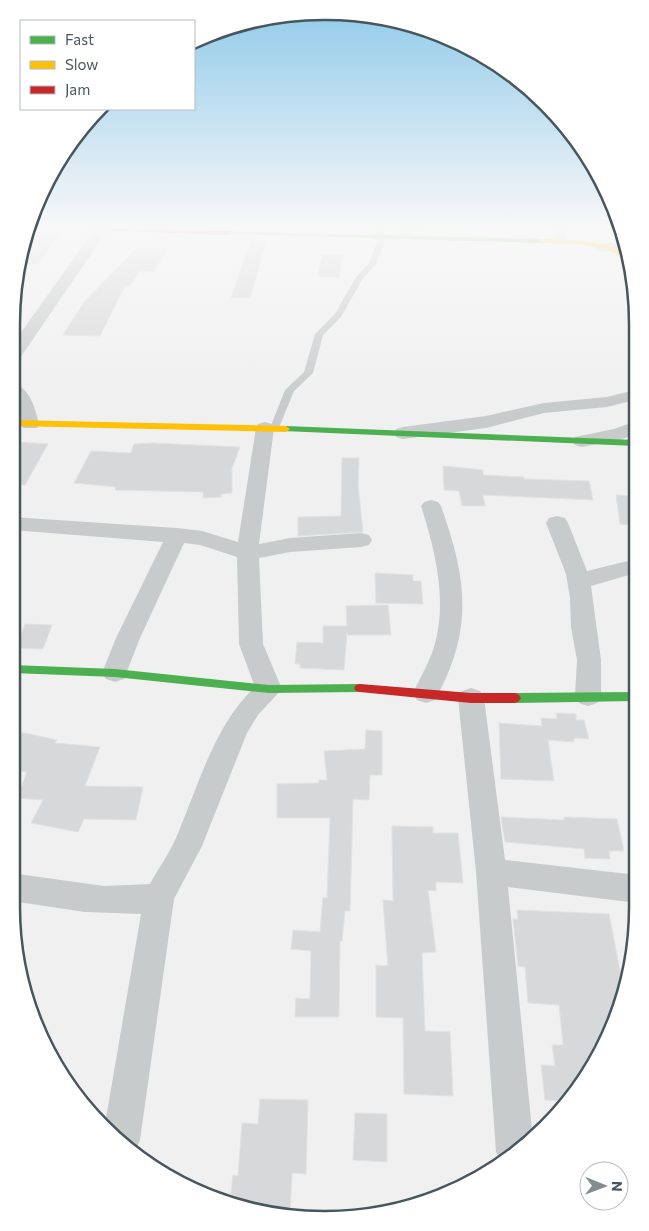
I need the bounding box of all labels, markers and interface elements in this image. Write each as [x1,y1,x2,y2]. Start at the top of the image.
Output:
legend [20,20,195,110]
text: Fast [65,30,94,48]
text: Slow [65,55,98,73]
text: Jam [65,80,90,98]
north arrow [579,1161,629,1211]
text: N [609,1181,626,1192]

